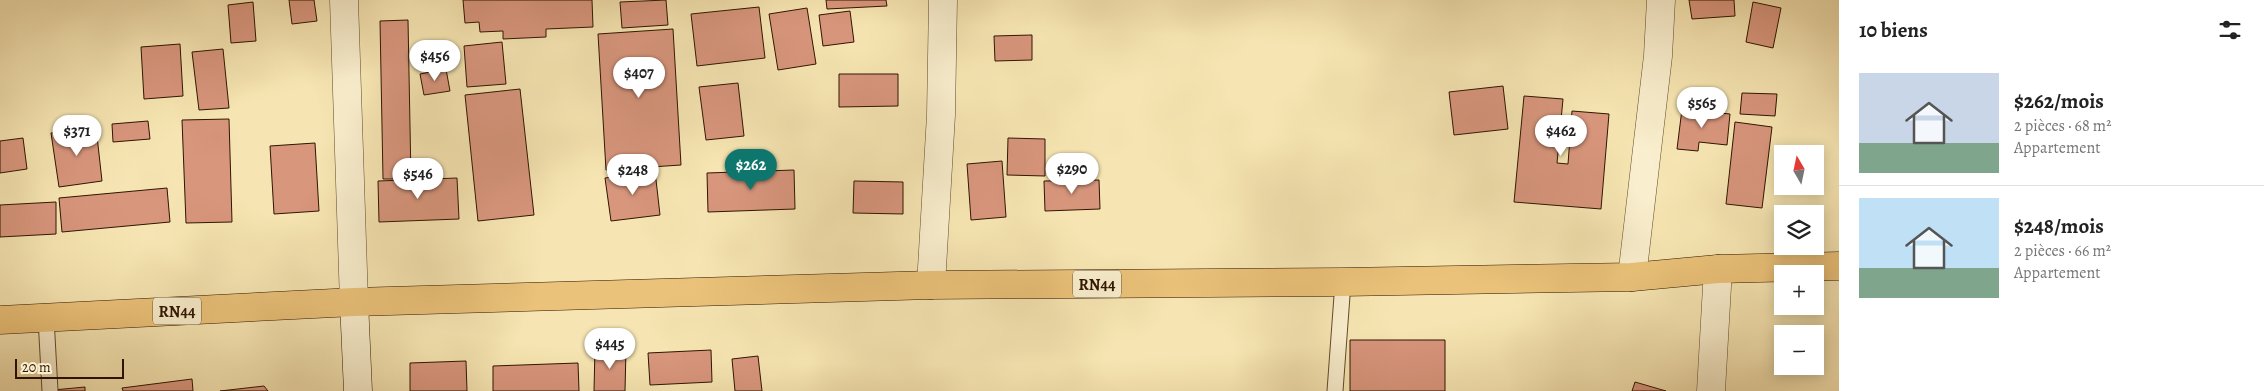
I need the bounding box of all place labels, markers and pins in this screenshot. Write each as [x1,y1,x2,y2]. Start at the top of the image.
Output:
pin: $456 [405,39,465,82]
pin: $407 [609,56,669,99]
pin: $565 [1672,86,1732,129]
pin: $371 [47,114,107,157]
pin: $462 [1531,114,1591,157]
pin: $262 [721,148,781,191]
pin: $290 [1042,152,1102,195]
pin: $248 [603,154,663,196]
pin: $546 [388,158,448,200]
pin: $445 [580,328,640,370]

